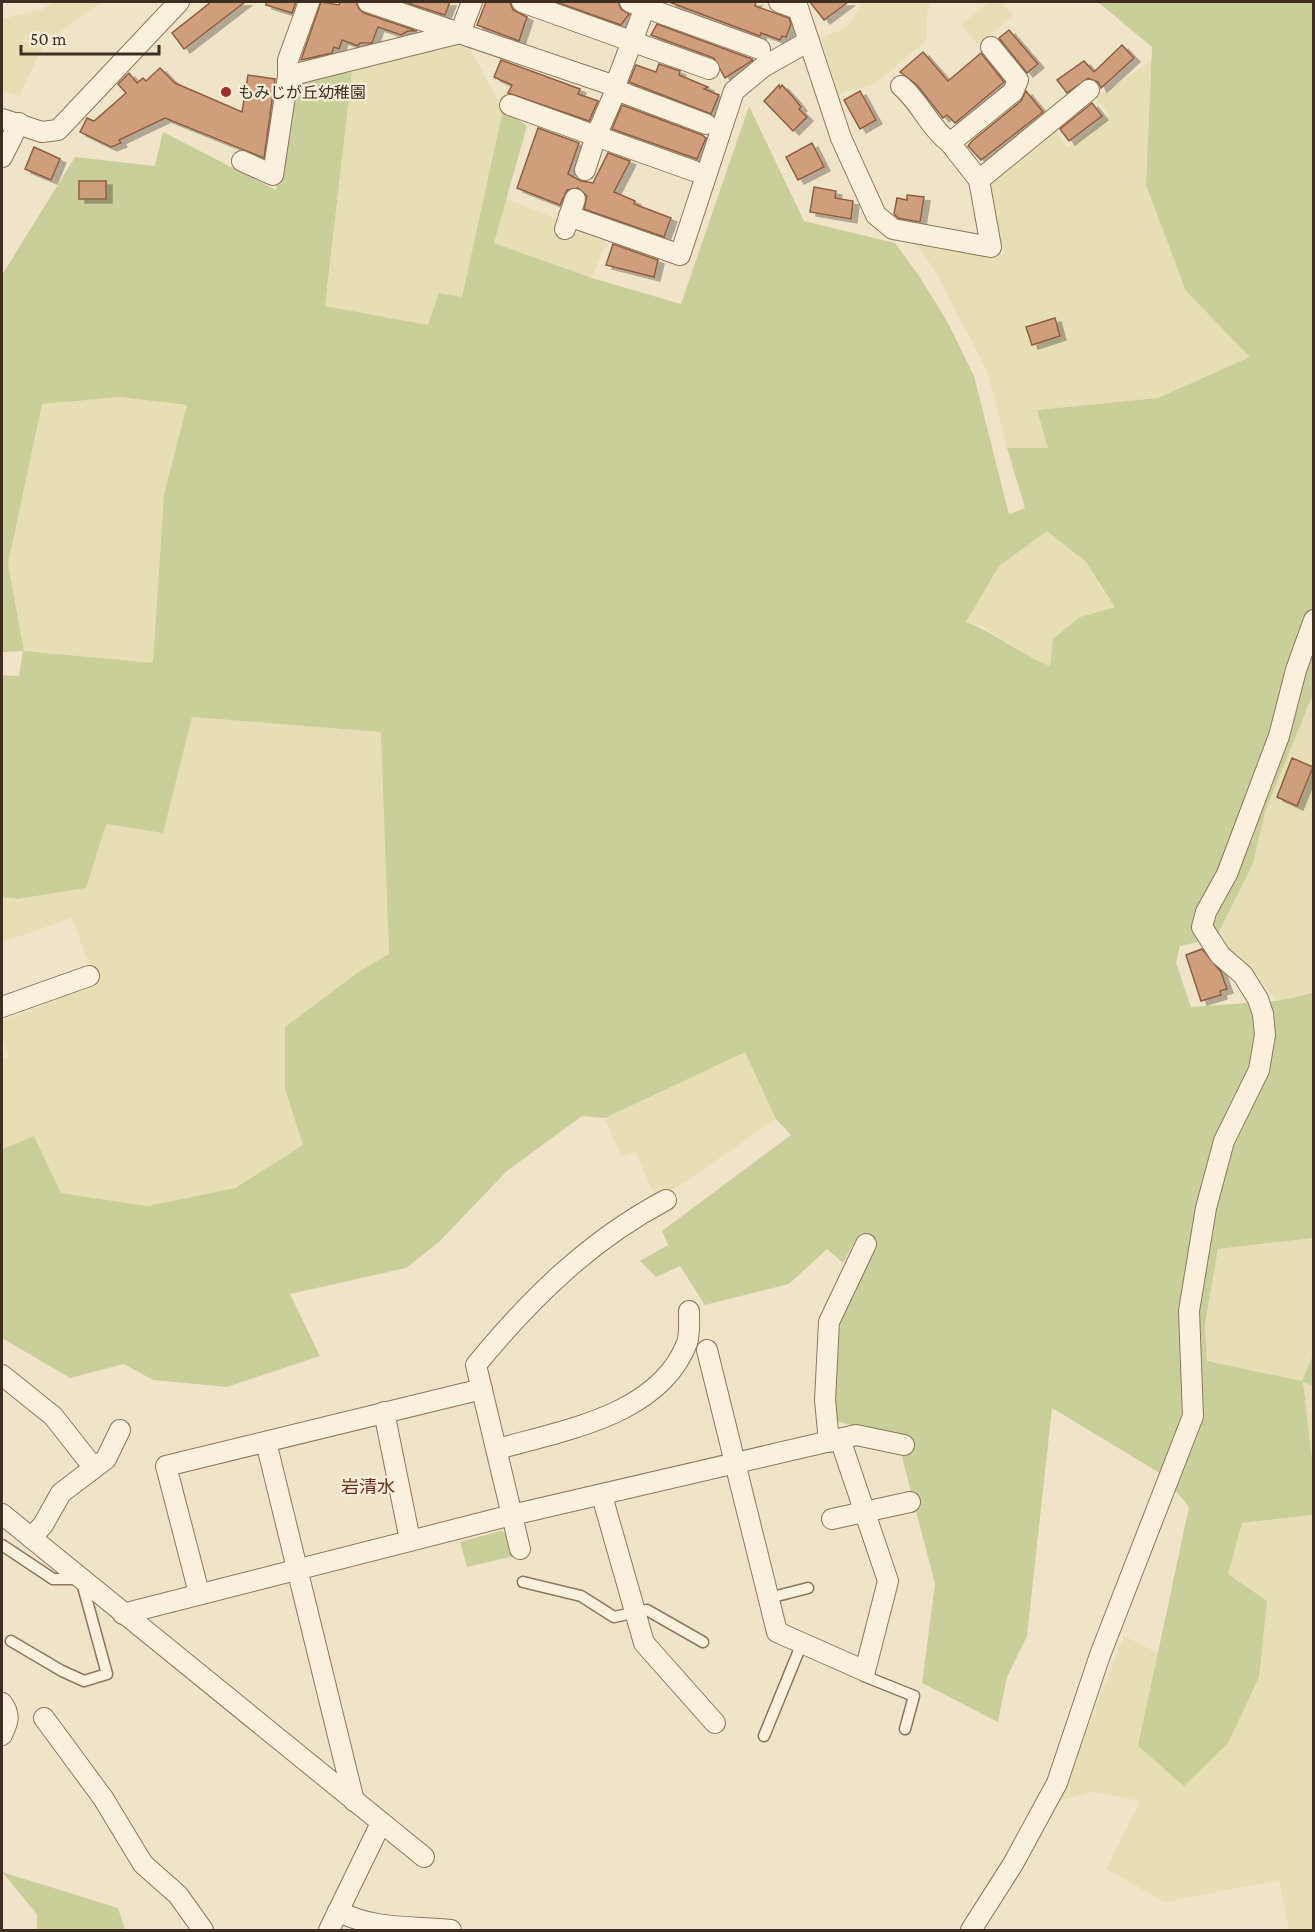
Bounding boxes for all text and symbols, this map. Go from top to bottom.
scale bar [21,18,159,56]
text: 50 m [30,29,67,49]
place label: もみじが丘幼稚園 [238,84,366,101]
marker: もみじが丘幼稚園 [219,85,233,99]
district label: 岩清水 [341,1477,395,1497]

